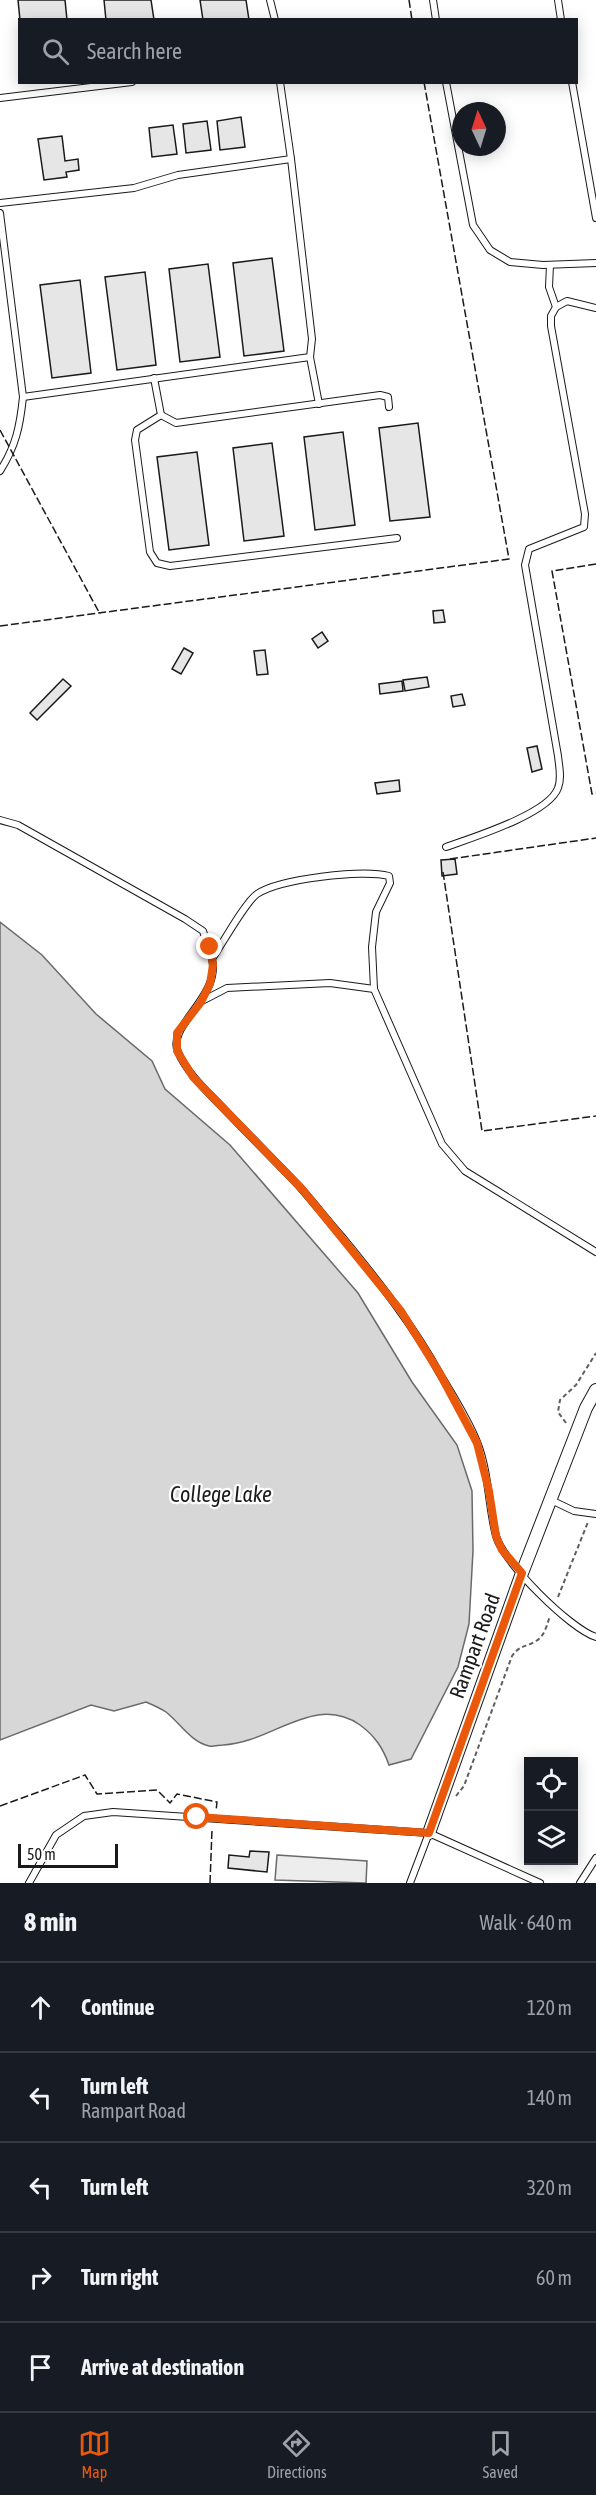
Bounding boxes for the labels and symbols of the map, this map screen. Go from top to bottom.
north arrow [452,102,506,156]
route end [196,933,222,959]
water label: College Lake [170,1481,272,1507]
street label: Rampart Road [444,1590,504,1701]
route start [183,1803,209,1829]
scale bar [18,1841,118,1868]

